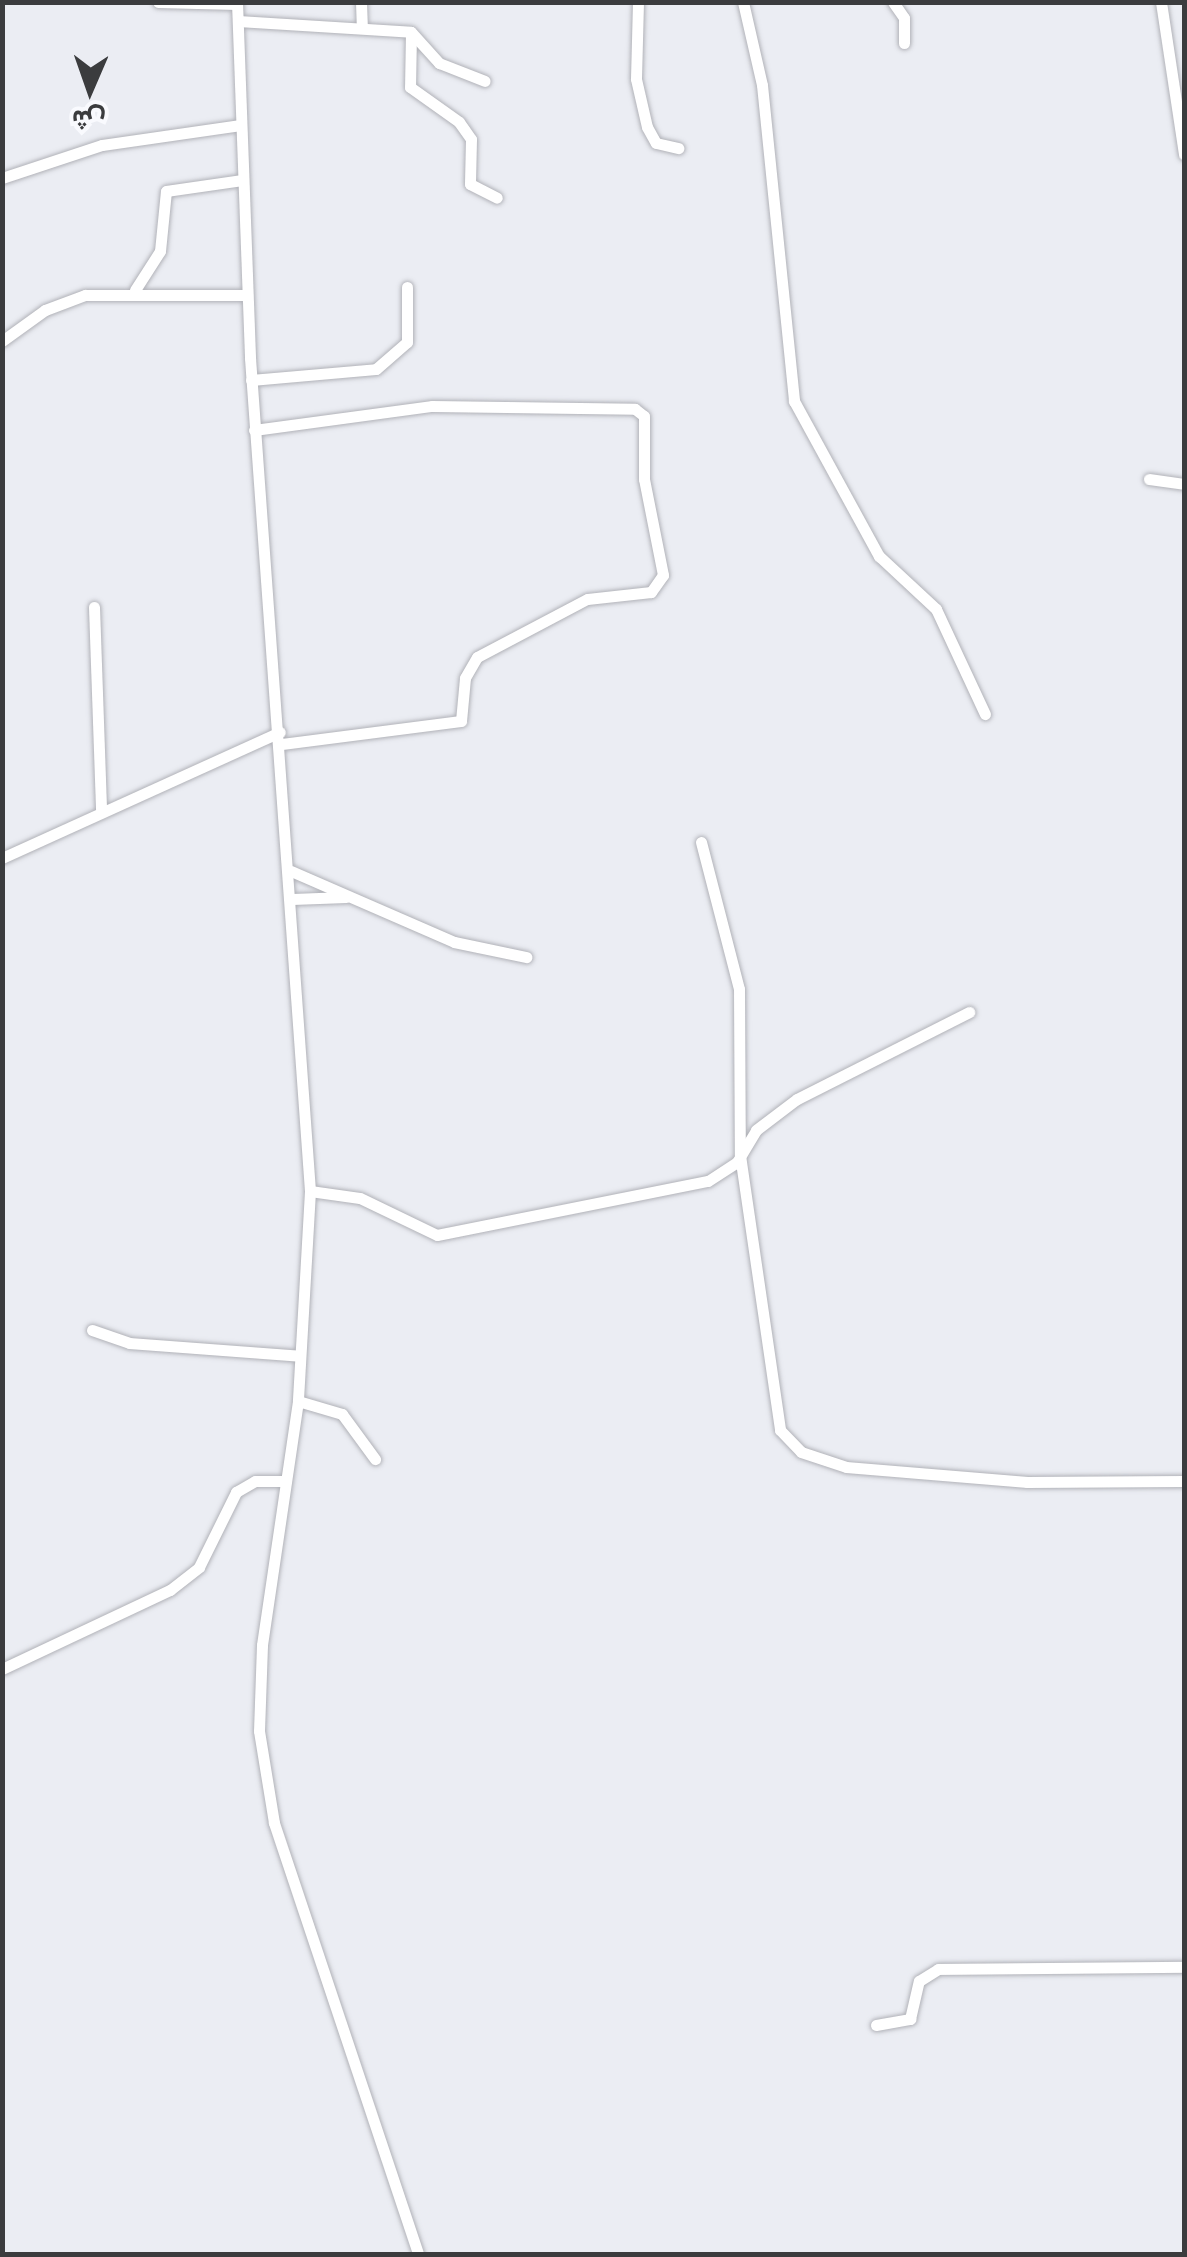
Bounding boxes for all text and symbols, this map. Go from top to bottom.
north arrow [40,40,140,140]
text: ش [72,104,106,137]

